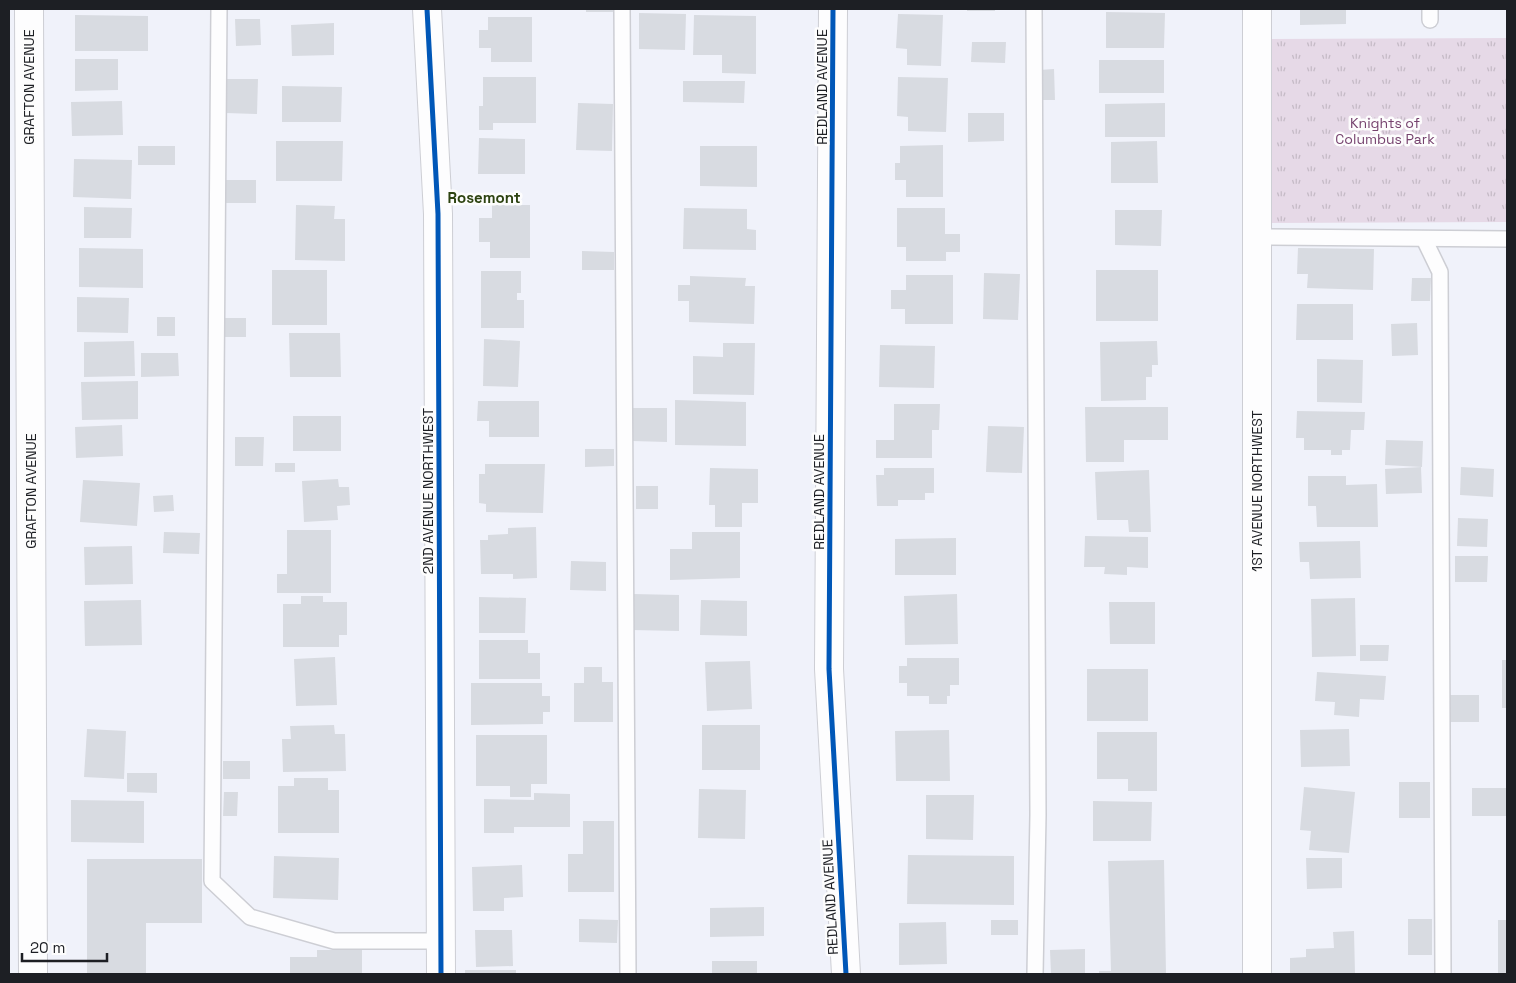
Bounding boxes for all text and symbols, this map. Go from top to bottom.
street label: GRAFTON AVENUE [20,29,38,145]
street label: REDLAND AVENUE [813,29,831,145]
park label: Knights of Columbus Park [1335,114,1435,148]
district label: Rosemont [447,188,521,207]
street label: 2ND AVENUE NORTHWEST [419,408,437,574]
street label: 1ST AVENUE NORTHWEST [1248,410,1266,572]
street label: GRAFTON AVENUE [22,433,40,549]
street label: REDLAND AVENUE [810,434,828,550]
street label: REDLAND AVENUE [818,839,842,955]
scale bar [22,930,108,962]
text: 20 m [30,938,65,957]

